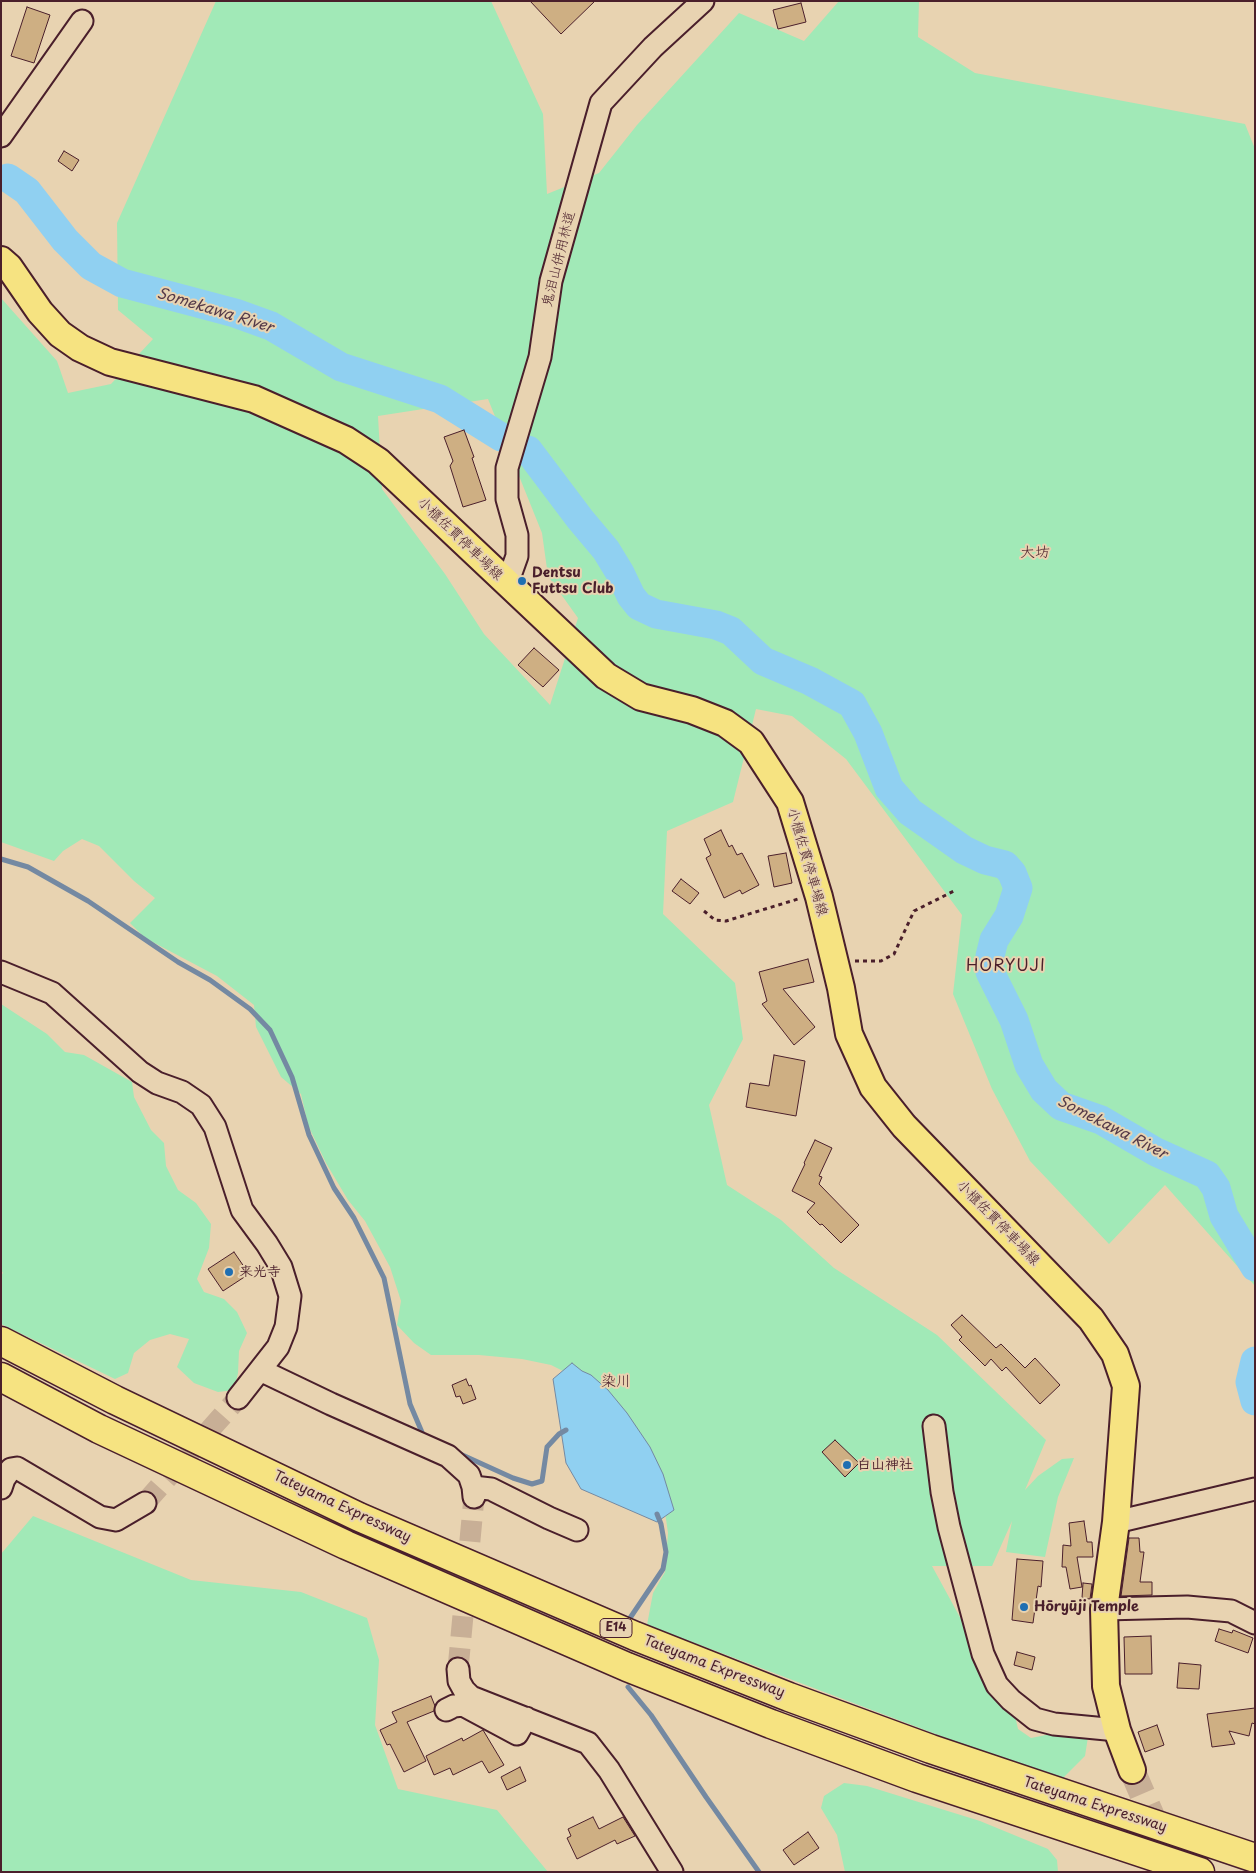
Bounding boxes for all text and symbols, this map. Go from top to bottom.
street label: 鬼泪山併用林道 [539,209,579,309]
water label: Somekawa River [155,285,275,337]
street label: 小櫃佐貫停車場線 [414,494,506,584]
district label: 大坊 [1020,544,1050,562]
place label: Dentsu Futtsu Club [532,565,613,598]
marker: Dentsu Futtsu Club [516,575,528,587]
street label: 小櫃佐貫停車場線 [783,806,831,918]
district label: HORYUJI [966,957,1046,977]
water label: Somekawa River [1054,1093,1170,1163]
street label: 小櫃佐貫停車場線 [953,1177,1043,1269]
place label: 来光寺 [239,1264,281,1280]
marker: 来光寺 [223,1266,235,1278]
district label: 染川 [601,1373,631,1391]
place label: 白山神社 [857,1457,913,1473]
marker: 白山神社 [841,1459,853,1471]
street label: Tateyama Expressway [271,1468,413,1546]
place label: Hōryūji Temple [1034,1599,1139,1615]
marker: Hōryūji Temple [1018,1601,1030,1613]
road number: E14 [600,1619,632,1638]
street label: Tateyama Expressway [641,1632,787,1702]
street label: Tateyama Expressway [1021,1774,1169,1836]

